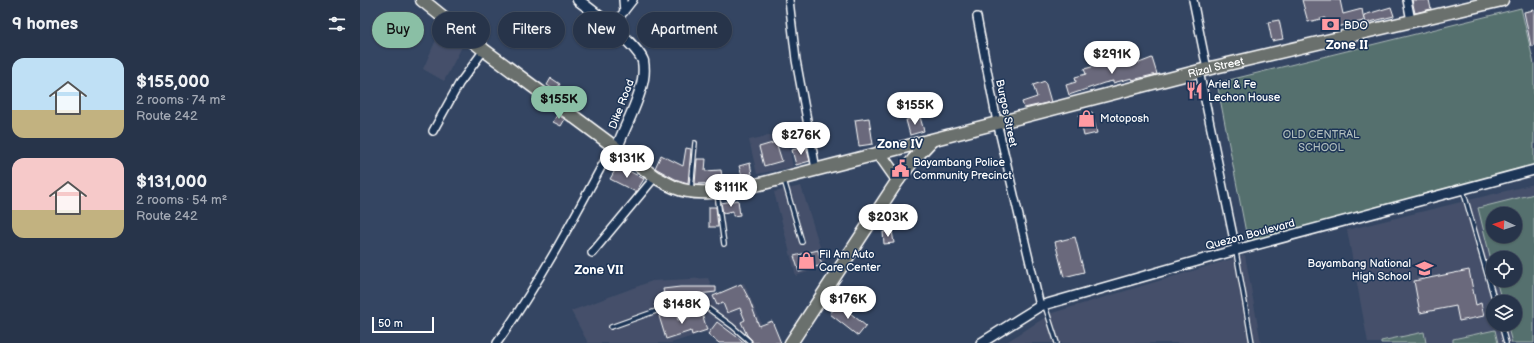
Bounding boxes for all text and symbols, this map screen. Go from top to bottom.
chip: Buy [372,12,424,48]
chip: Rent [432,12,490,48]
chip: Filters [498,12,565,48]
chip: New [573,12,629,48]
chip: Apartment [637,12,732,48]
icon: filters [326,13,348,35]
text: 9 homes [12,14,78,34]
bank icon: BDO [1321,15,1341,35]
place label: BDO [1344,19,1368,32]
district label: Zone II [1326,37,1368,53]
pin: $291K [1084,41,1140,75]
text: $291K [1093,46,1131,62]
street label: Rizal Street [1187,54,1246,81]
text: $155,000 [136,72,210,92]
icon: home [44,74,92,122]
street label: Dike Road [606,78,637,131]
street label: Burgos Street [993,78,1020,149]
place label: Ariel & Fe Lechon House [1208,78,1281,104]
restaurant icon: Ariel & Fe Lechon House [1185,80,1205,100]
pin: $155K [531,86,587,120]
text: $155K [540,91,578,107]
text: 2 rooms · 74 m² [136,92,226,108]
pin: $155K [887,92,943,126]
text: $155K [896,97,934,113]
text: Route 242 [136,108,198,124]
shop icon: Motoposh [1077,108,1097,128]
place label: Motoposh [1100,112,1149,125]
pin: $276K [773,122,829,156]
text: $276K [781,127,821,143]
park label: OLD CENTRAL SCHOOL [1283,128,1360,154]
district label: Zone IV [877,136,923,152]
pin: $131K [599,145,655,179]
text: $131K [609,150,645,166]
place label: Bayambang Police Community Precinct [913,156,1012,182]
public building icon: Bayambang Police Community Precinct [890,158,910,178]
text: $131,000 [136,172,207,192]
icon: home [44,174,92,222]
pin: $111K [703,174,759,208]
text: $111K [714,179,748,195]
text: 2 rooms · 54 m² [136,192,227,208]
pin: $203K [860,204,916,238]
north arrow [1486,207,1522,243]
map controls [1486,207,1522,331]
text: Route 242 [136,208,198,224]
text: $203K [868,209,908,225]
street label: Quezon Boulevard [1204,216,1296,253]
place label: Fil Am Auto Care Center [819,248,881,274]
shop icon: Fil Am Auto Care Center [796,250,816,270]
button: locate [1486,251,1522,287]
place label: Bayambang National High School [1308,257,1411,283]
school or university icon: Bayambang National High School [1414,259,1434,279]
district label: Zone VII [574,262,624,278]
pin: $176K [820,286,876,320]
pin: $148K [654,291,710,325]
text: $176K [829,291,867,307]
button: layers [1486,295,1522,331]
text: $148K [663,296,701,312]
scale bar [372,315,434,334]
text: 50 m [378,317,403,330]

